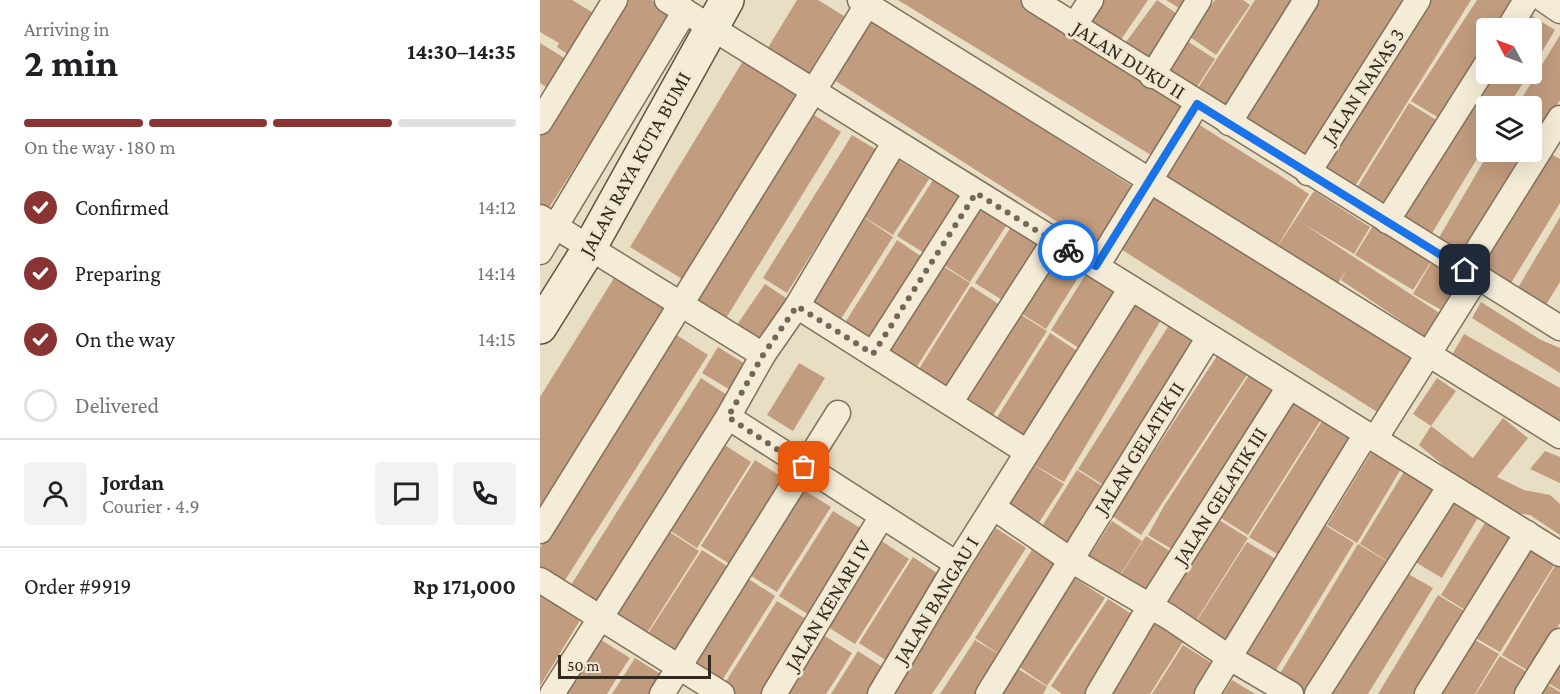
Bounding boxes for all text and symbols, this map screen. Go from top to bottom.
street label: JALAN DUKU II [1067,15,1190,104]
text: Arriving in [24,18,109,40]
north arrow [1476,18,1542,84]
map controls [1476,18,1542,162]
street label: JALAN NANAS 3 [1316,24,1409,150]
text: 14:30–14:35 [407,39,516,64]
text: 2 min [24,41,118,84]
street label: JALAN RAYA KUTA BUMI [573,67,696,262]
button: layers [1476,96,1542,162]
text: On the way · 180 m [24,136,176,158]
icon: check [24,191,57,224]
text: Confirmed [75,195,169,220]
text: 14:12 [478,196,516,218]
courier [1038,220,1098,280]
icon: bike [1052,234,1085,267]
pin [1439,244,1490,295]
icon: home [1448,253,1481,286]
icon: check [24,257,57,290]
text: Preparing [75,261,161,286]
text: 14:14 [478,262,516,284]
icon: check [24,323,57,356]
text: On the way [75,327,175,352]
text: 14:15 [479,328,516,350]
street label: JALAN GELATIK II [1088,378,1189,520]
text: Delivered [75,393,159,418]
street label: JALAN GELATIK III [1167,423,1272,571]
pin [778,441,829,492]
icon: bag [787,450,820,483]
button: person [24,462,87,525]
button: chat [375,462,438,525]
button: phone [453,462,516,525]
text: Jordan [102,470,164,495]
text: Courier · 4.9 [102,495,200,517]
street label: JALAN BANGAU I [887,532,983,670]
street label: JALAN KENARI IV [779,535,876,676]
text: Order #9919 [24,574,131,599]
text: Rp 171,000 [413,574,516,599]
scale bar [558,652,711,680]
text: 50 m [567,657,599,674]

